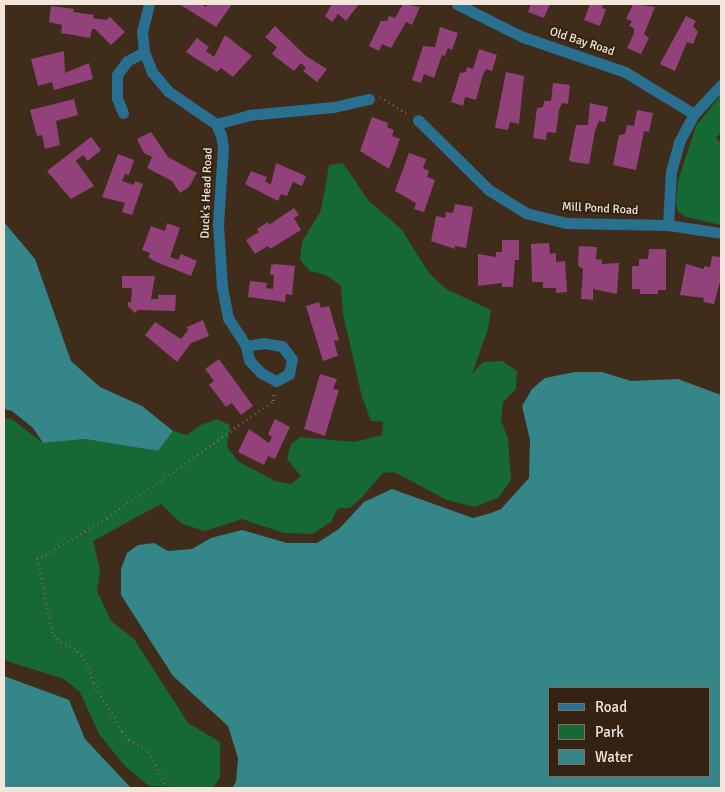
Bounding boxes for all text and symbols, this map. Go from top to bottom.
street label: Old Bay Road [548,25,616,59]
street label: Duck's Head Road [198,147,216,239]
street label: Mill Pond Road [561,200,639,218]
legend [548,687,710,777]
text: Road [595,698,627,716]
text: Park [595,723,624,741]
text: Water [595,748,633,766]

